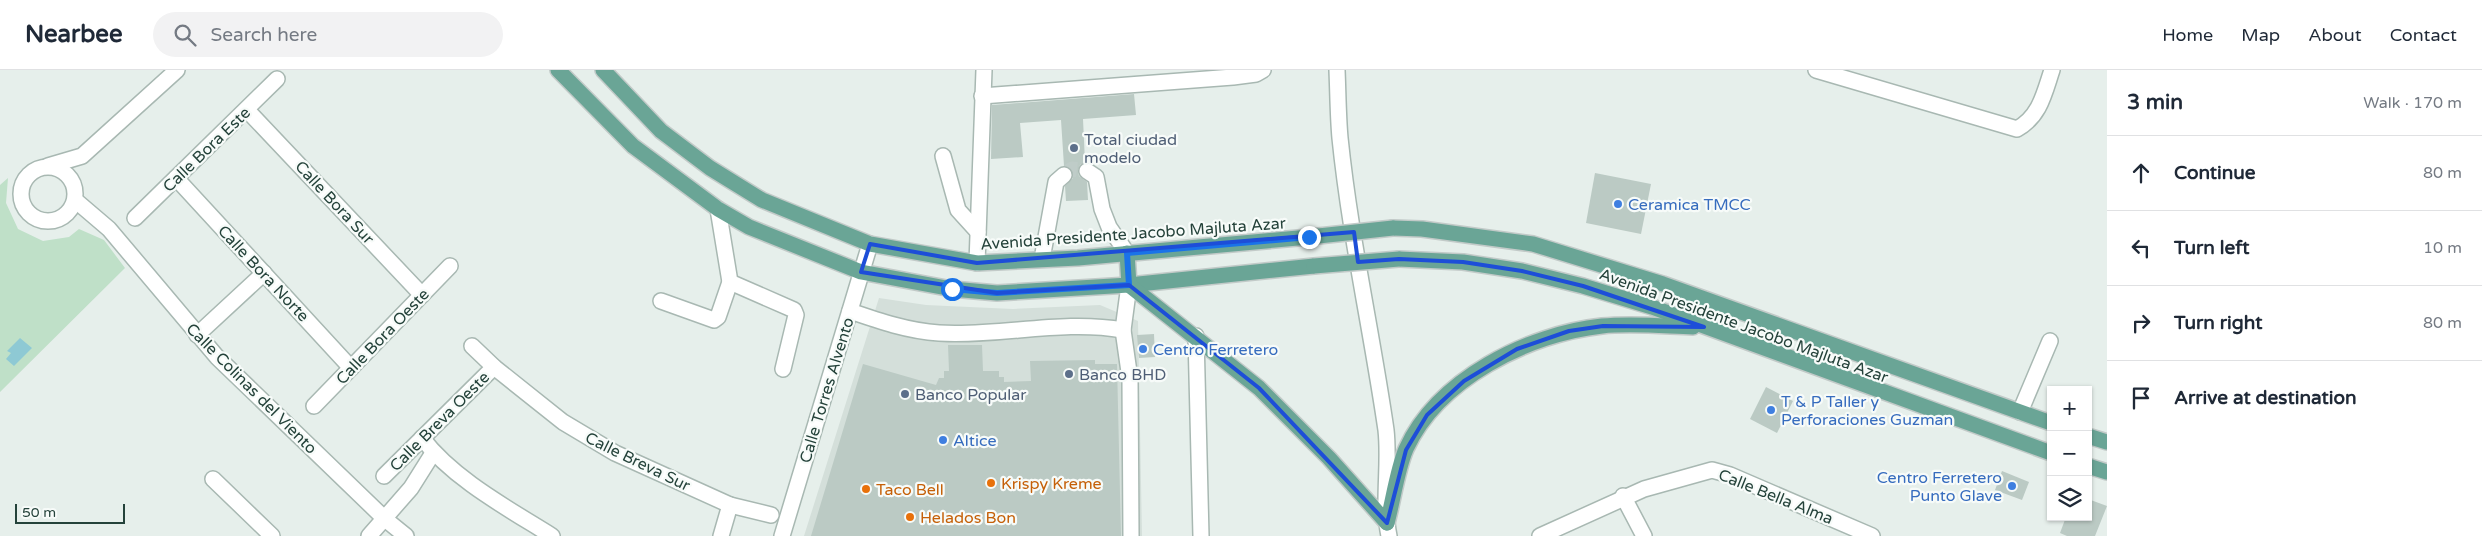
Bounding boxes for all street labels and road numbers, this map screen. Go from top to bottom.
street label: Calle Bora Este [159,103,255,197]
street label: Calle Bora Sur [291,157,379,249]
street label: Avenida Presidente Jacobo Majluta Azar [980,213,1287,255]
street label: Calle Bora Norte [213,221,313,326]
street label: Avenida Presidente Jacobo Majluta Azar [1596,264,1892,388]
street label: Calle Bora Oeste [332,285,434,389]
street label: Calle Torres Alvento [795,315,859,466]
street label: Calle Colinas del Viento [182,319,321,458]
street label: Calle Breva Oeste [386,368,494,476]
street label: Calle Breva Sur [582,428,694,496]
street label: Calle Bella Alma [1715,465,1836,529]

